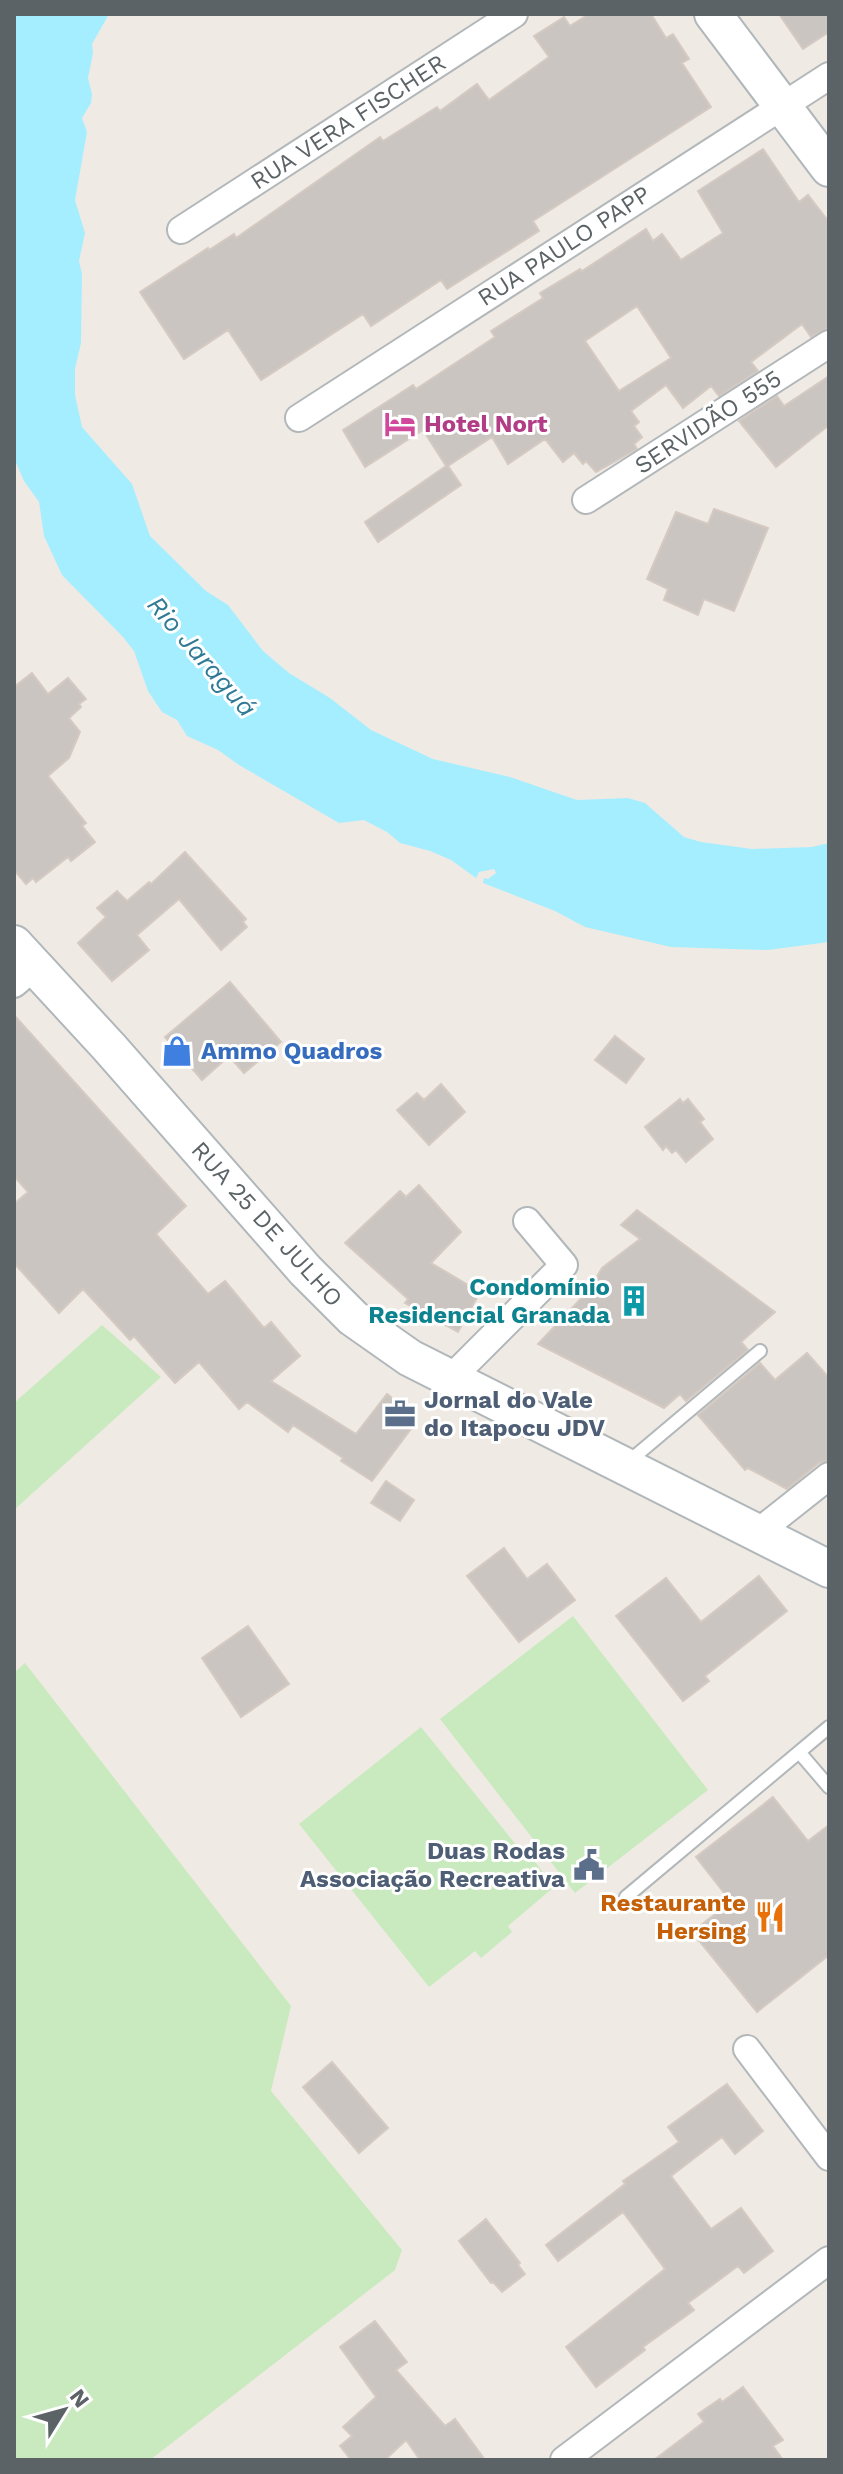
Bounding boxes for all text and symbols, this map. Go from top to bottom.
street label: RUA VERA FISCHER [245,48,451,196]
street label: RUA PAULO PAPP [473,180,655,312]
street label: SERVIDÃO 555 [629,364,787,480]
hotel icon: Hotel Nort [383,407,417,441]
place label: Hotel Nort [424,410,548,438]
water label: Rio Jaraguá [141,590,263,722]
shop icon: Ammo Quadros [160,1034,194,1068]
place label: Ammo Quadros [201,1037,383,1065]
street label: RUA 25 DE JULHO [186,1136,348,1312]
place label: Condomínio Residencial Granada [368,1273,610,1329]
building icon: Condomínio Residencial Granada [617,1284,651,1318]
place label: Jornal do Vale do Itapocu JDV [424,1386,606,1442]
office icon: Jornal do Vale do Itapocu JDV [383,1397,417,1431]
place label: Duas Rodas Associação Recreativa [300,1837,565,1893]
public building icon: Duas Rodas Associação Recreativa [572,1848,606,1882]
place label: Restaurante Hersing [600,1889,747,1945]
restaurant icon: Restaurante Hersing [753,1900,787,1934]
north arrow [24,2370,104,2450]
text: N [65,2384,94,2412]

